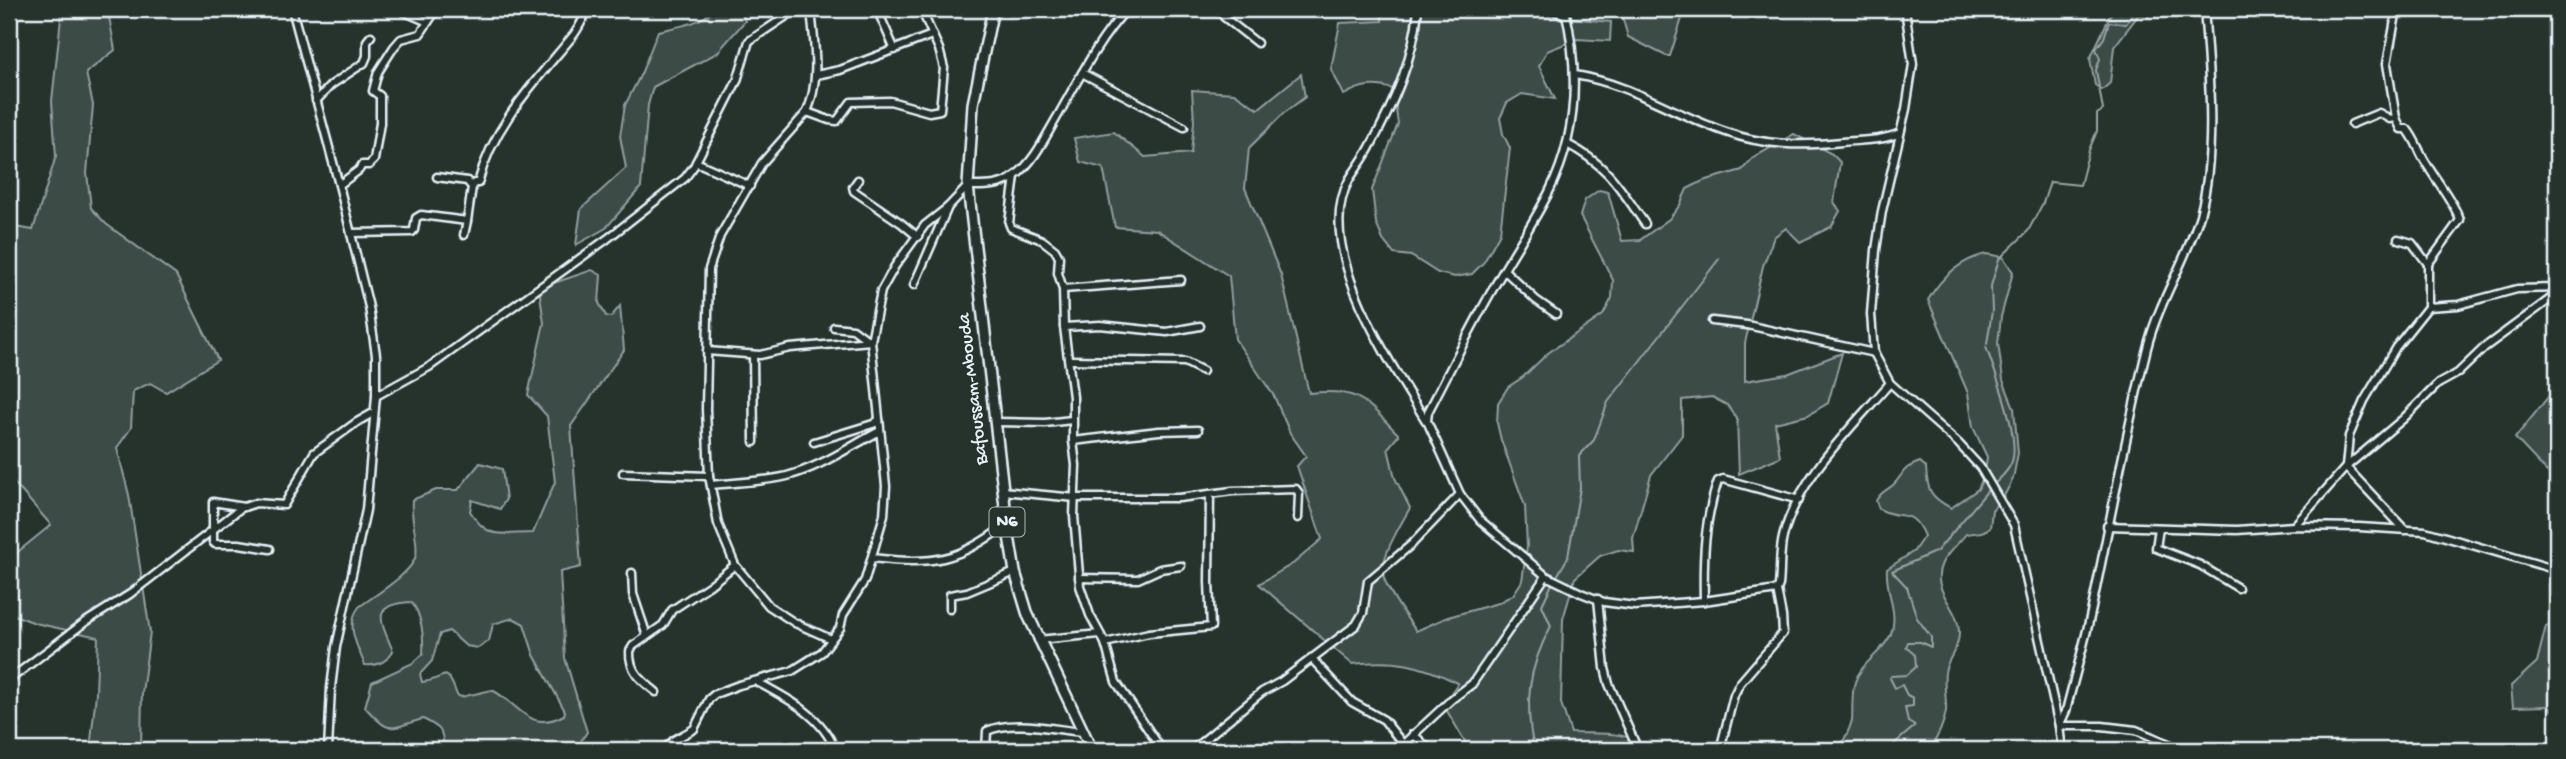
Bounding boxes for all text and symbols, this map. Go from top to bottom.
street label: Bafoussam-Mbouda [953,310,995,467]
road number: N6 [990,508,1024,536]

